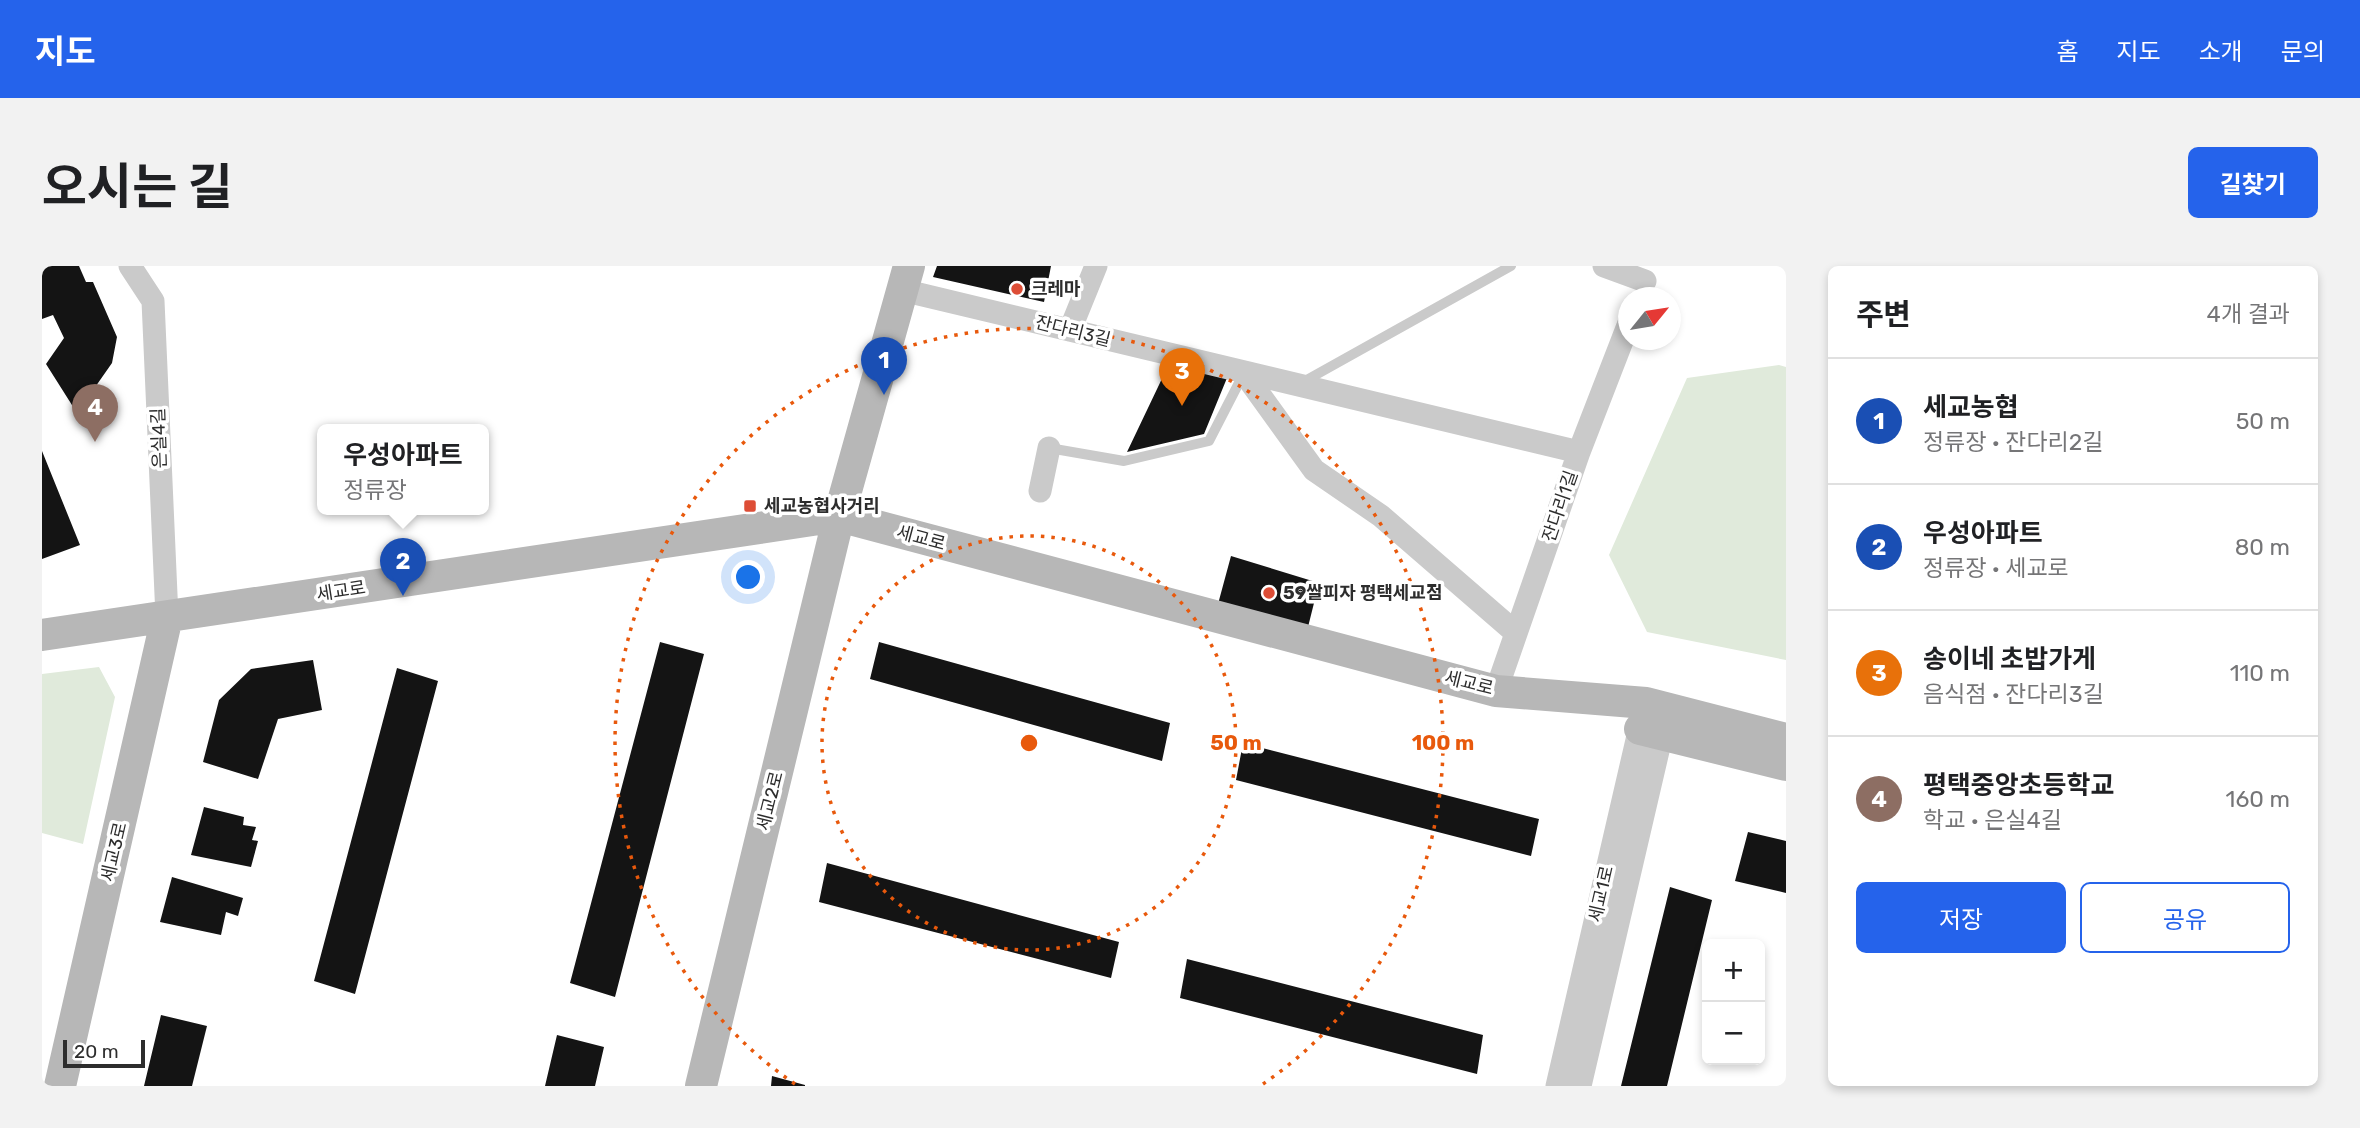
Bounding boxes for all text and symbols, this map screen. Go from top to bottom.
text: 지도 [35,32,96,71]
text: 홈 [2056,38,2078,66]
text: 지도 [2116,38,2161,66]
text: 소개 [2199,38,2243,66]
text: 문의 [2281,38,2325,66]
button: 길찾기 [2188,147,2318,218]
text: 오시는 길 [42,158,233,216]
place label: 크레마 [1031,278,1081,300]
marker: 크레마 [1009,281,1025,297]
north arrow [1618,287,1681,350]
text: 주변 [1856,297,1911,333]
text: 4개 결과 [2207,300,2290,328]
street label: 잔다리3길 [1033,311,1113,351]
pin: 1 [861,337,907,395]
pin: 3 [1159,348,1205,406]
pin: 4 [72,384,118,442]
text: 세교농협 [1923,392,2019,423]
street label: 은실4길 [147,407,171,469]
text: 1 [1873,407,1885,435]
text: 50 m [2236,407,2290,435]
popup [317,424,489,515]
text: 정류장 · 잔다리2길 [1923,428,2103,456]
text: 우성아파트 [343,440,463,471]
street label: 잔다리1길 [1538,467,1582,545]
text: 정류장 [343,476,407,504]
place label: 세교농협사거리 [764,495,880,517]
marker: 세교농협사거리 [742,498,758,514]
text: 우성아파트 [1923,518,2043,549]
street label: 세교로 [894,521,948,555]
text: 2 [1872,533,1886,561]
text: 80 m [2235,533,2290,561]
pin: 2 [380,538,426,596]
text: 정류장 · 세교로 [1923,554,2069,582]
your location [731,560,765,594]
street label: 세교로 [315,576,367,606]
place label: 59쌀피자 평택세교점 [1283,582,1442,604]
marker: 59쌀피자 평택세교점 [1261,585,1277,601]
text: 송이네 초밥가게 [1923,644,2096,675]
text: 3 [1871,659,1887,687]
text: 110 m [2230,659,2290,687]
street label: 세교로 [1442,666,1496,700]
text: 음식점 · 잔다리3길 [1923,680,2104,708]
text: 50 m [1210,730,1262,755]
text: 100 m [1412,730,1474,755]
centre of rings [1017,731,1041,755]
street label: 세교2로 [752,769,788,833]
text: 평택중앙초등학교 [1923,770,2114,801]
text: 4 [1871,785,1887,813]
text: 160 m [2226,785,2290,813]
text: 학교 · 은실4길 [1923,806,2062,834]
street label: 세교3로 [96,820,132,884]
street label: 세교1로 [1584,864,1618,924]
button: 저장 [1856,882,2066,953]
button: 공유 [2080,882,2290,953]
map controls [1702,939,1765,1065]
button: + [1702,939,1765,1002]
button: − [1702,1002,1765,1065]
scale bar [63,1037,145,1069]
text: 20 m [74,1040,119,1063]

